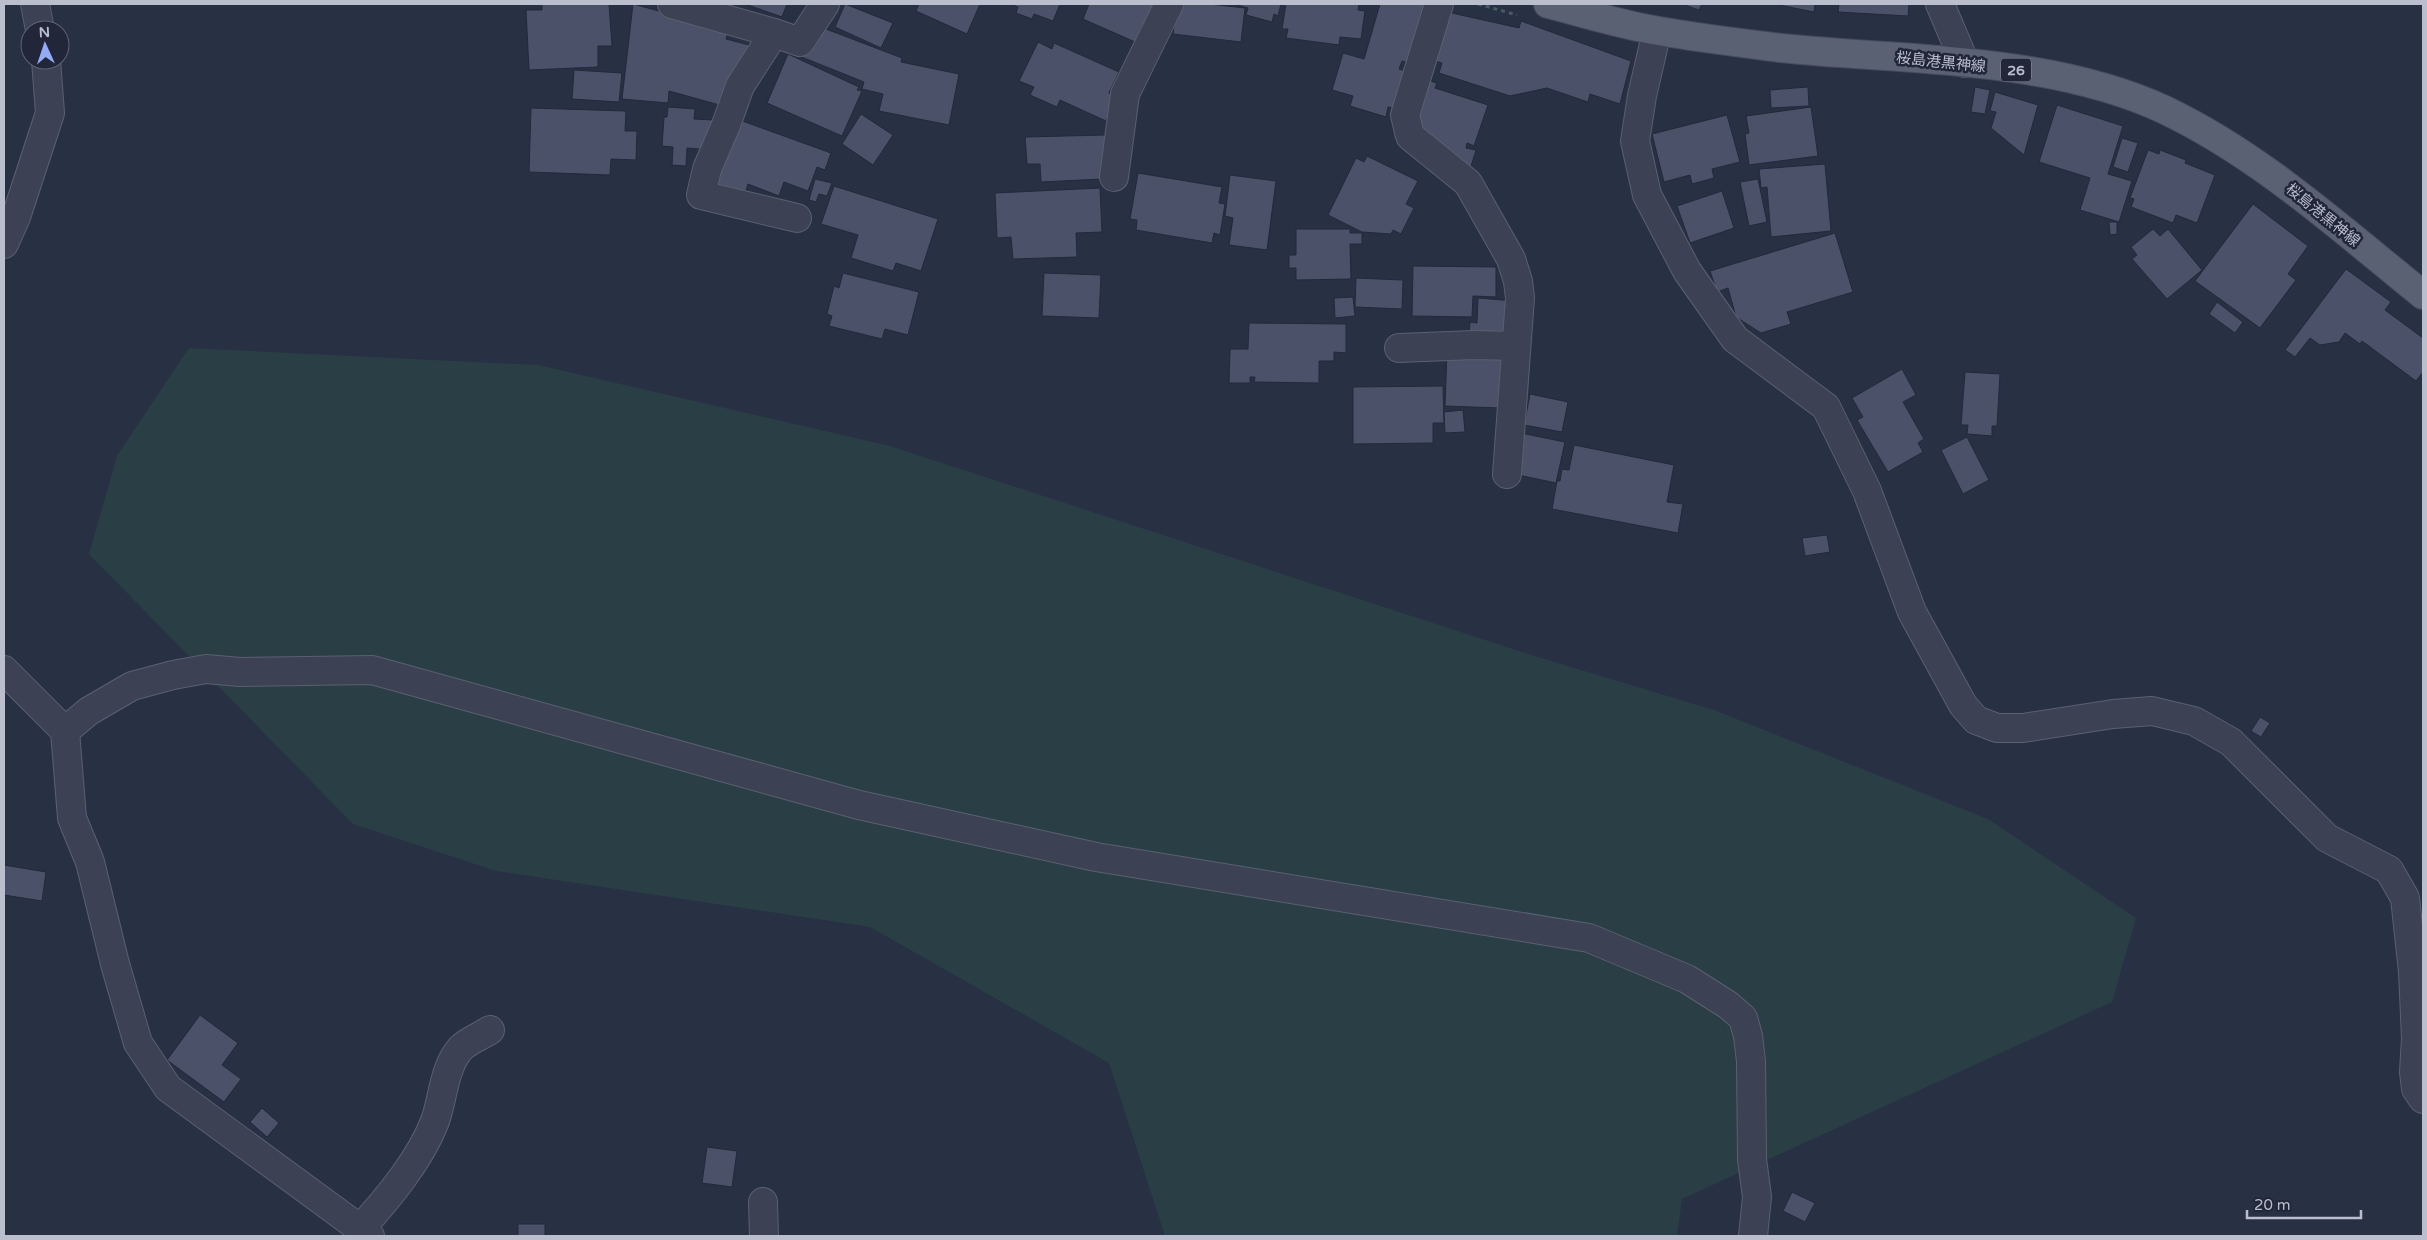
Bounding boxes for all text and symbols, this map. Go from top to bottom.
north arrow [20,20,70,70]
text: N [38,24,50,41]
street label: 桜島港黒神線 [1895,48,1987,76]
road number: 26 [2001,58,2031,82]
street label: 桜島港黒神線 [2282,180,2364,250]
scale bar [2247,1188,2361,1220]
text: 20 m [2254,1196,2291,1214]

